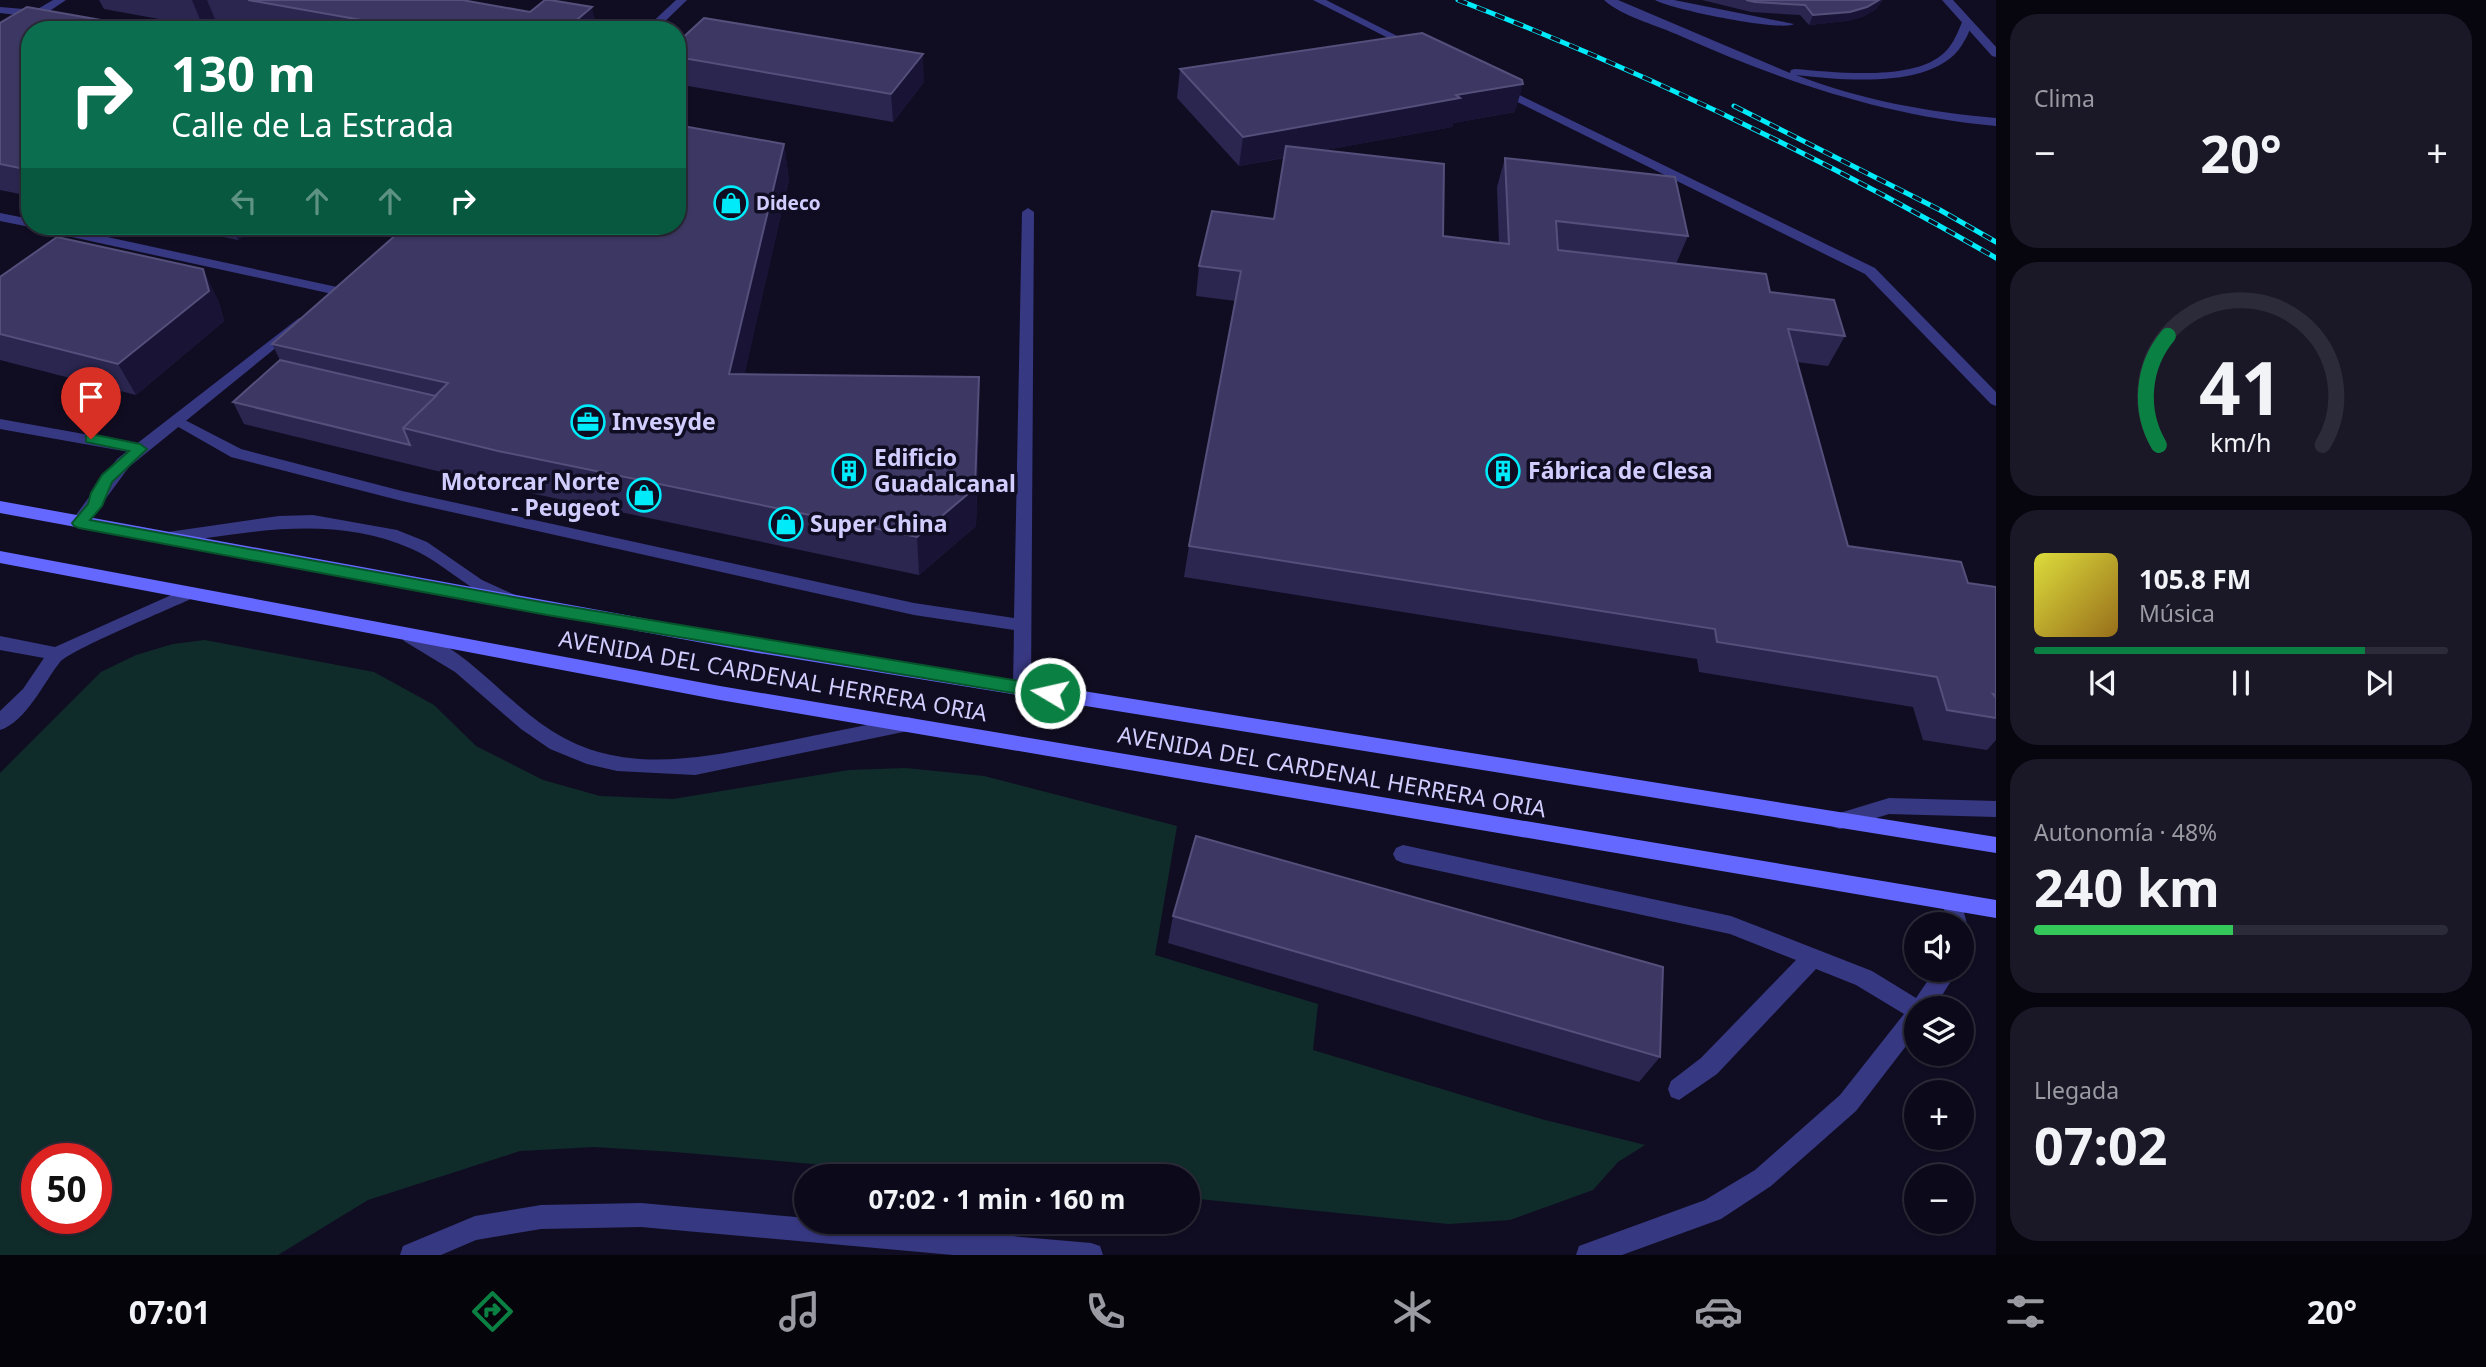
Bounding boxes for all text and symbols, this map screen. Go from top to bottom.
text: 130 m [171,40,316,106]
icon: right [56,49,147,140]
text: Clima [2034,82,2095,114]
text: Calle de La Estrada [171,103,454,146]
text: 20° [2200,117,2282,188]
text: − [2034,126,2056,178]
text: + [2426,126,2448,178]
icon: left [225,182,263,220]
icon: ahead [298,182,336,220]
icon: ahead [371,182,409,220]
icon: right [444,182,482,220]
shop icon: Dideco [712,184,750,222]
place label: Dideco [756,190,821,216]
text: 41 [2199,338,2283,437]
pin [61,367,121,439]
icon: arrive [72,378,110,416]
office icon: Invesyde [569,403,607,441]
place label: Invesyde [612,405,716,437]
text: km/h [2210,425,2272,459]
place label: Edificio Guadalcanal [874,441,1016,499]
building icon: Edificio Guadalcanal [830,452,868,490]
building icon: Fábrica de Clesa [1484,452,1522,490]
place label: Fábrica de Clesa [1528,454,1713,486]
place label: Motorcar Norte - Peugeot [441,465,620,523]
shop icon: Motorcar Norte - Peugeot [625,476,663,514]
shop icon: Super China [767,505,805,543]
place label: Super China [810,507,947,539]
text: 105.8 FM [2139,561,2251,597]
text: Música [2139,597,2215,629]
street label: AVENIDA DEL CARDENAL HERRERA ORIA [556,622,990,729]
position arrow [1013,656,1087,730]
icon: previous [2084,664,2122,702]
icon: pause [2222,664,2260,702]
icon: next [2360,664,2398,702]
street label: AVENIDA DEL CARDENAL HERRERA ORIA [1115,718,1549,825]
text: Autonomía · 48% [2034,816,2217,848]
text: 240 km [2034,851,2220,922]
map controls [1904,912,1974,1234]
button: sound [1904,912,1974,982]
button: layers [1904,996,1974,1066]
text: Llegada [2034,1074,2119,1106]
button: + [1904,1080,1974,1150]
text: 07:02 [2034,1109,2168,1180]
speed limit sign: 50 [21,1143,112,1234]
button: − [1904,1164,1974,1234]
text: 07:02 · 1 min · 160 m [869,1181,1125,1217]
icon: directions [468,1287,517,1336]
icon: music [775,1287,824,1336]
icon: phone [1081,1287,1130,1336]
icon: climate [1388,1287,1437,1336]
icon: car [1694,1287,1743,1336]
icon: filters [2001,1287,2050,1336]
text: 07:01 [129,1290,211,1333]
text: 20° [2307,1290,2357,1333]

